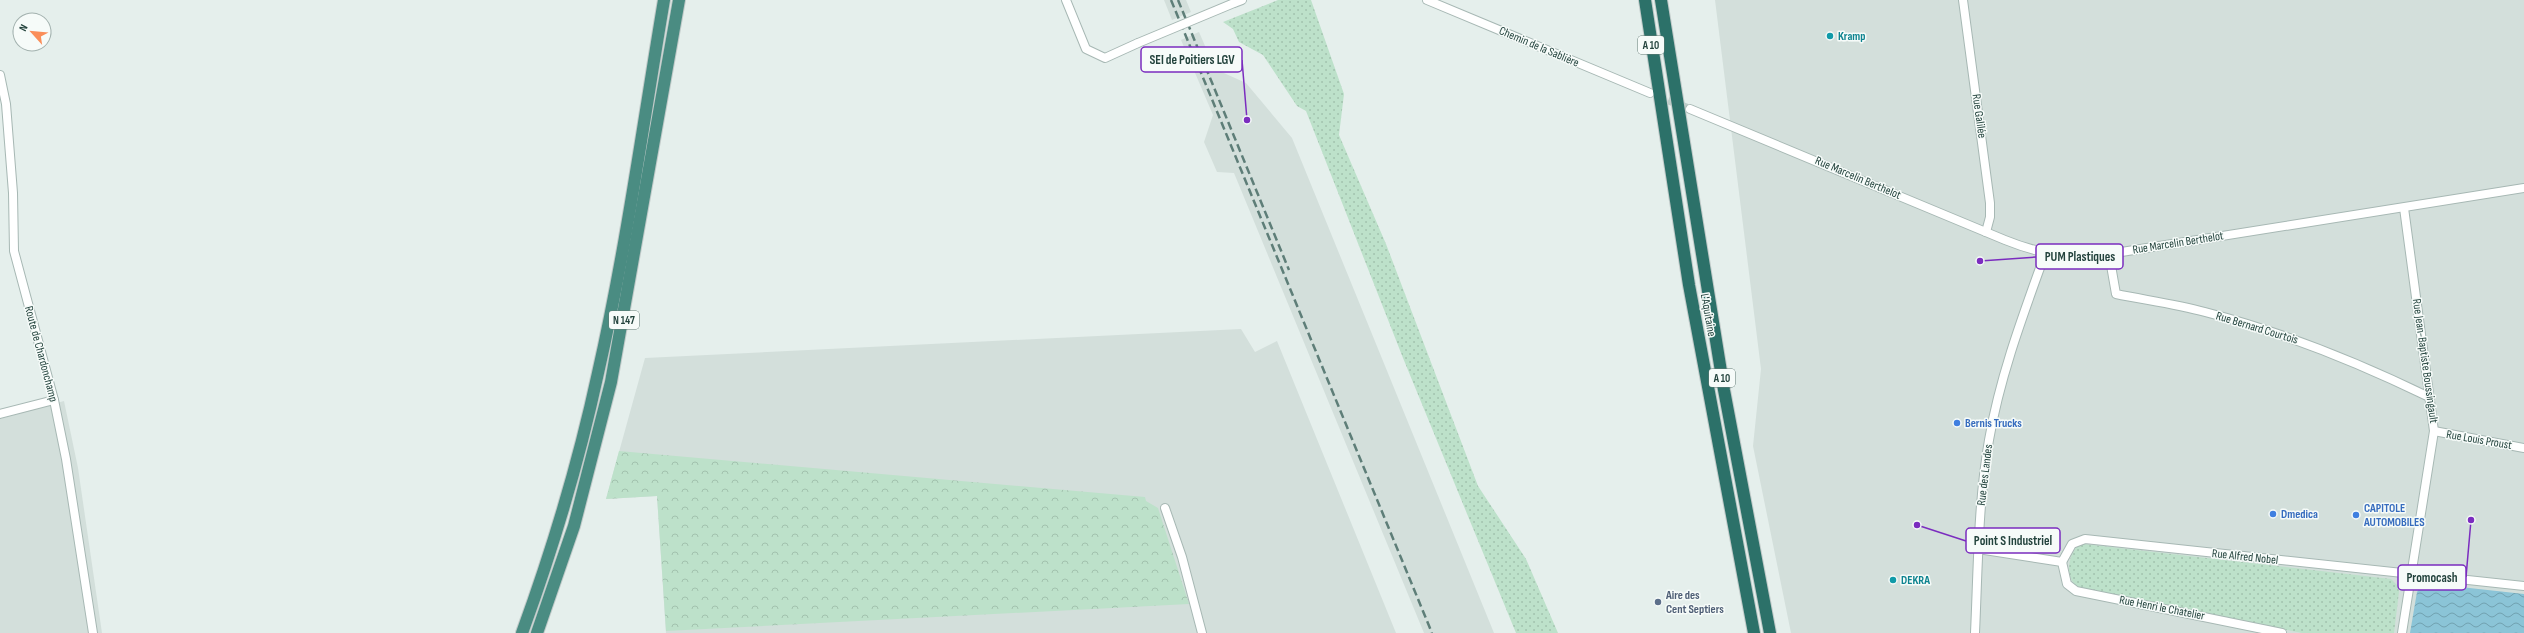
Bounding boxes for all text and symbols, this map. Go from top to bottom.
north arrow [12,12,52,52]
text: N [16,22,31,33]
street label: Chemin de la Sablière [1497,23,1581,71]
place label: Kramp [1838,29,1865,44]
marker: Kramp [1825,31,1835,41]
road number: A 10 [1638,36,1664,54]
callout: SEI de Poitiers LGV [1141,47,1242,72]
text: SEI de Poitiers LGV [1149,52,1235,68]
street label: Rue Galilée [1968,93,1990,139]
street label: Rue Marcelin Berthelot [1813,153,1904,203]
street label: Rue Marcelin Berthelot [2131,228,2225,258]
callout: PUM Plastiques [2036,244,2123,269]
text: PUM Plastiques [2045,249,2115,265]
street label: L'Aquitaine [1697,292,1719,338]
street label: Rue Jean-Baptiste Boussingault [2409,298,2441,425]
street label: Route de Chardonchamp [21,304,61,404]
street label: Rue Bernard Courtois [2214,308,2300,348]
road number: N 147 [609,311,639,329]
road number: A 10 [1709,369,1735,387]
place label: Bernis Trucks [1965,416,2022,431]
marker: Bernis Trucks [1952,418,1962,428]
street label: Rue Louis Proust [2445,427,2513,453]
street label: Rue des Landes [1974,443,1996,507]
place label: CAPITOLE AUTOMOBILES [2363,501,2425,530]
place label: Dmedica [2281,507,2318,522]
marker: Dmedica [2268,509,2278,519]
marker: CAPITOLE AUTOMOBILES [2351,510,2361,520]
callout: Point S Industriel [1966,528,2060,553]
text: Point S Industriel [1974,533,2053,549]
street label: Rue Alfred Nobel [2211,546,2279,568]
callout: Promocash [2398,565,2466,590]
text: Promocash [2406,570,2458,586]
place label: DEKRA [1901,573,1930,588]
marker: DEKRA [1888,575,1898,585]
place label: Aire des Cent Septiers [1665,588,1724,617]
street label: Rue Henri le Chatelier [2118,592,2207,624]
marker: Aire des Cent Septiers [1653,597,1663,607]

